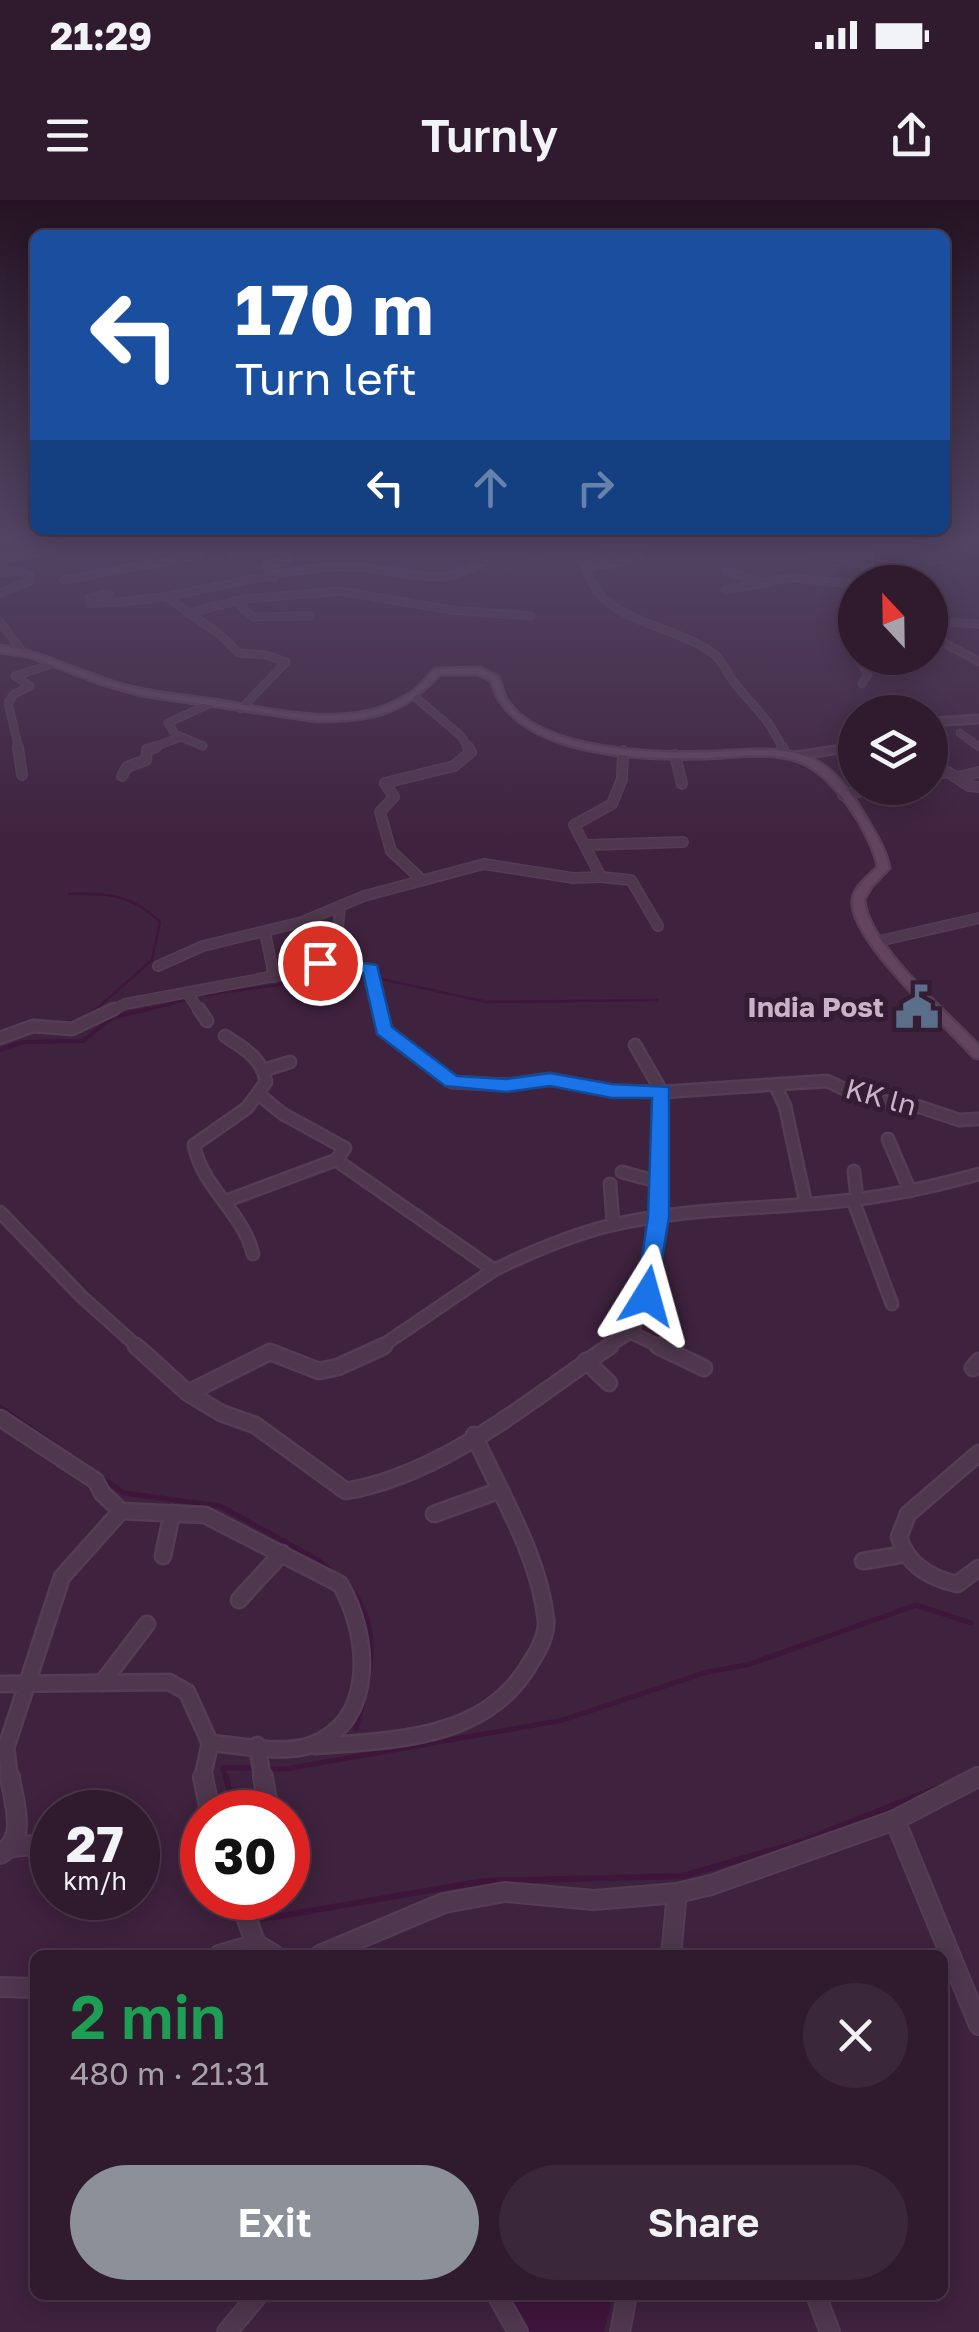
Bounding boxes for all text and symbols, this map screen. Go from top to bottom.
text: 21:29 [50,13,152,58]
icon: menu [40,108,95,163]
text: Turnly [421,108,558,162]
icon: share [884,108,939,163]
text: 170 m [235,266,433,350]
icon: left [70,270,200,400]
text: Turn left [235,351,417,405]
icon: left [358,460,413,515]
icon: ahead [463,460,518,515]
icon: right [568,460,623,515]
north arrow [838,565,948,675]
map controls [838,565,948,805]
button: layers [838,695,948,805]
pin [278,921,363,1006]
icon: arrive [293,936,348,991]
public building icon: India Post [893,983,941,1031]
place label: India Post [747,990,884,1023]
street label: KK ln [842,1071,920,1122]
position arrow [595,1244,699,1348]
speed limit sign: 30 [180,1790,310,1920]
text: 27 [66,1813,124,1873]
text: km/h [63,1865,127,1896]
text: 2 min [70,1980,226,2052]
button: close [803,1983,908,2088]
text: 480 m · 21:31 [70,2054,269,2092]
button: Exit [70,2165,479,2280]
button: Share [499,2165,908,2280]

